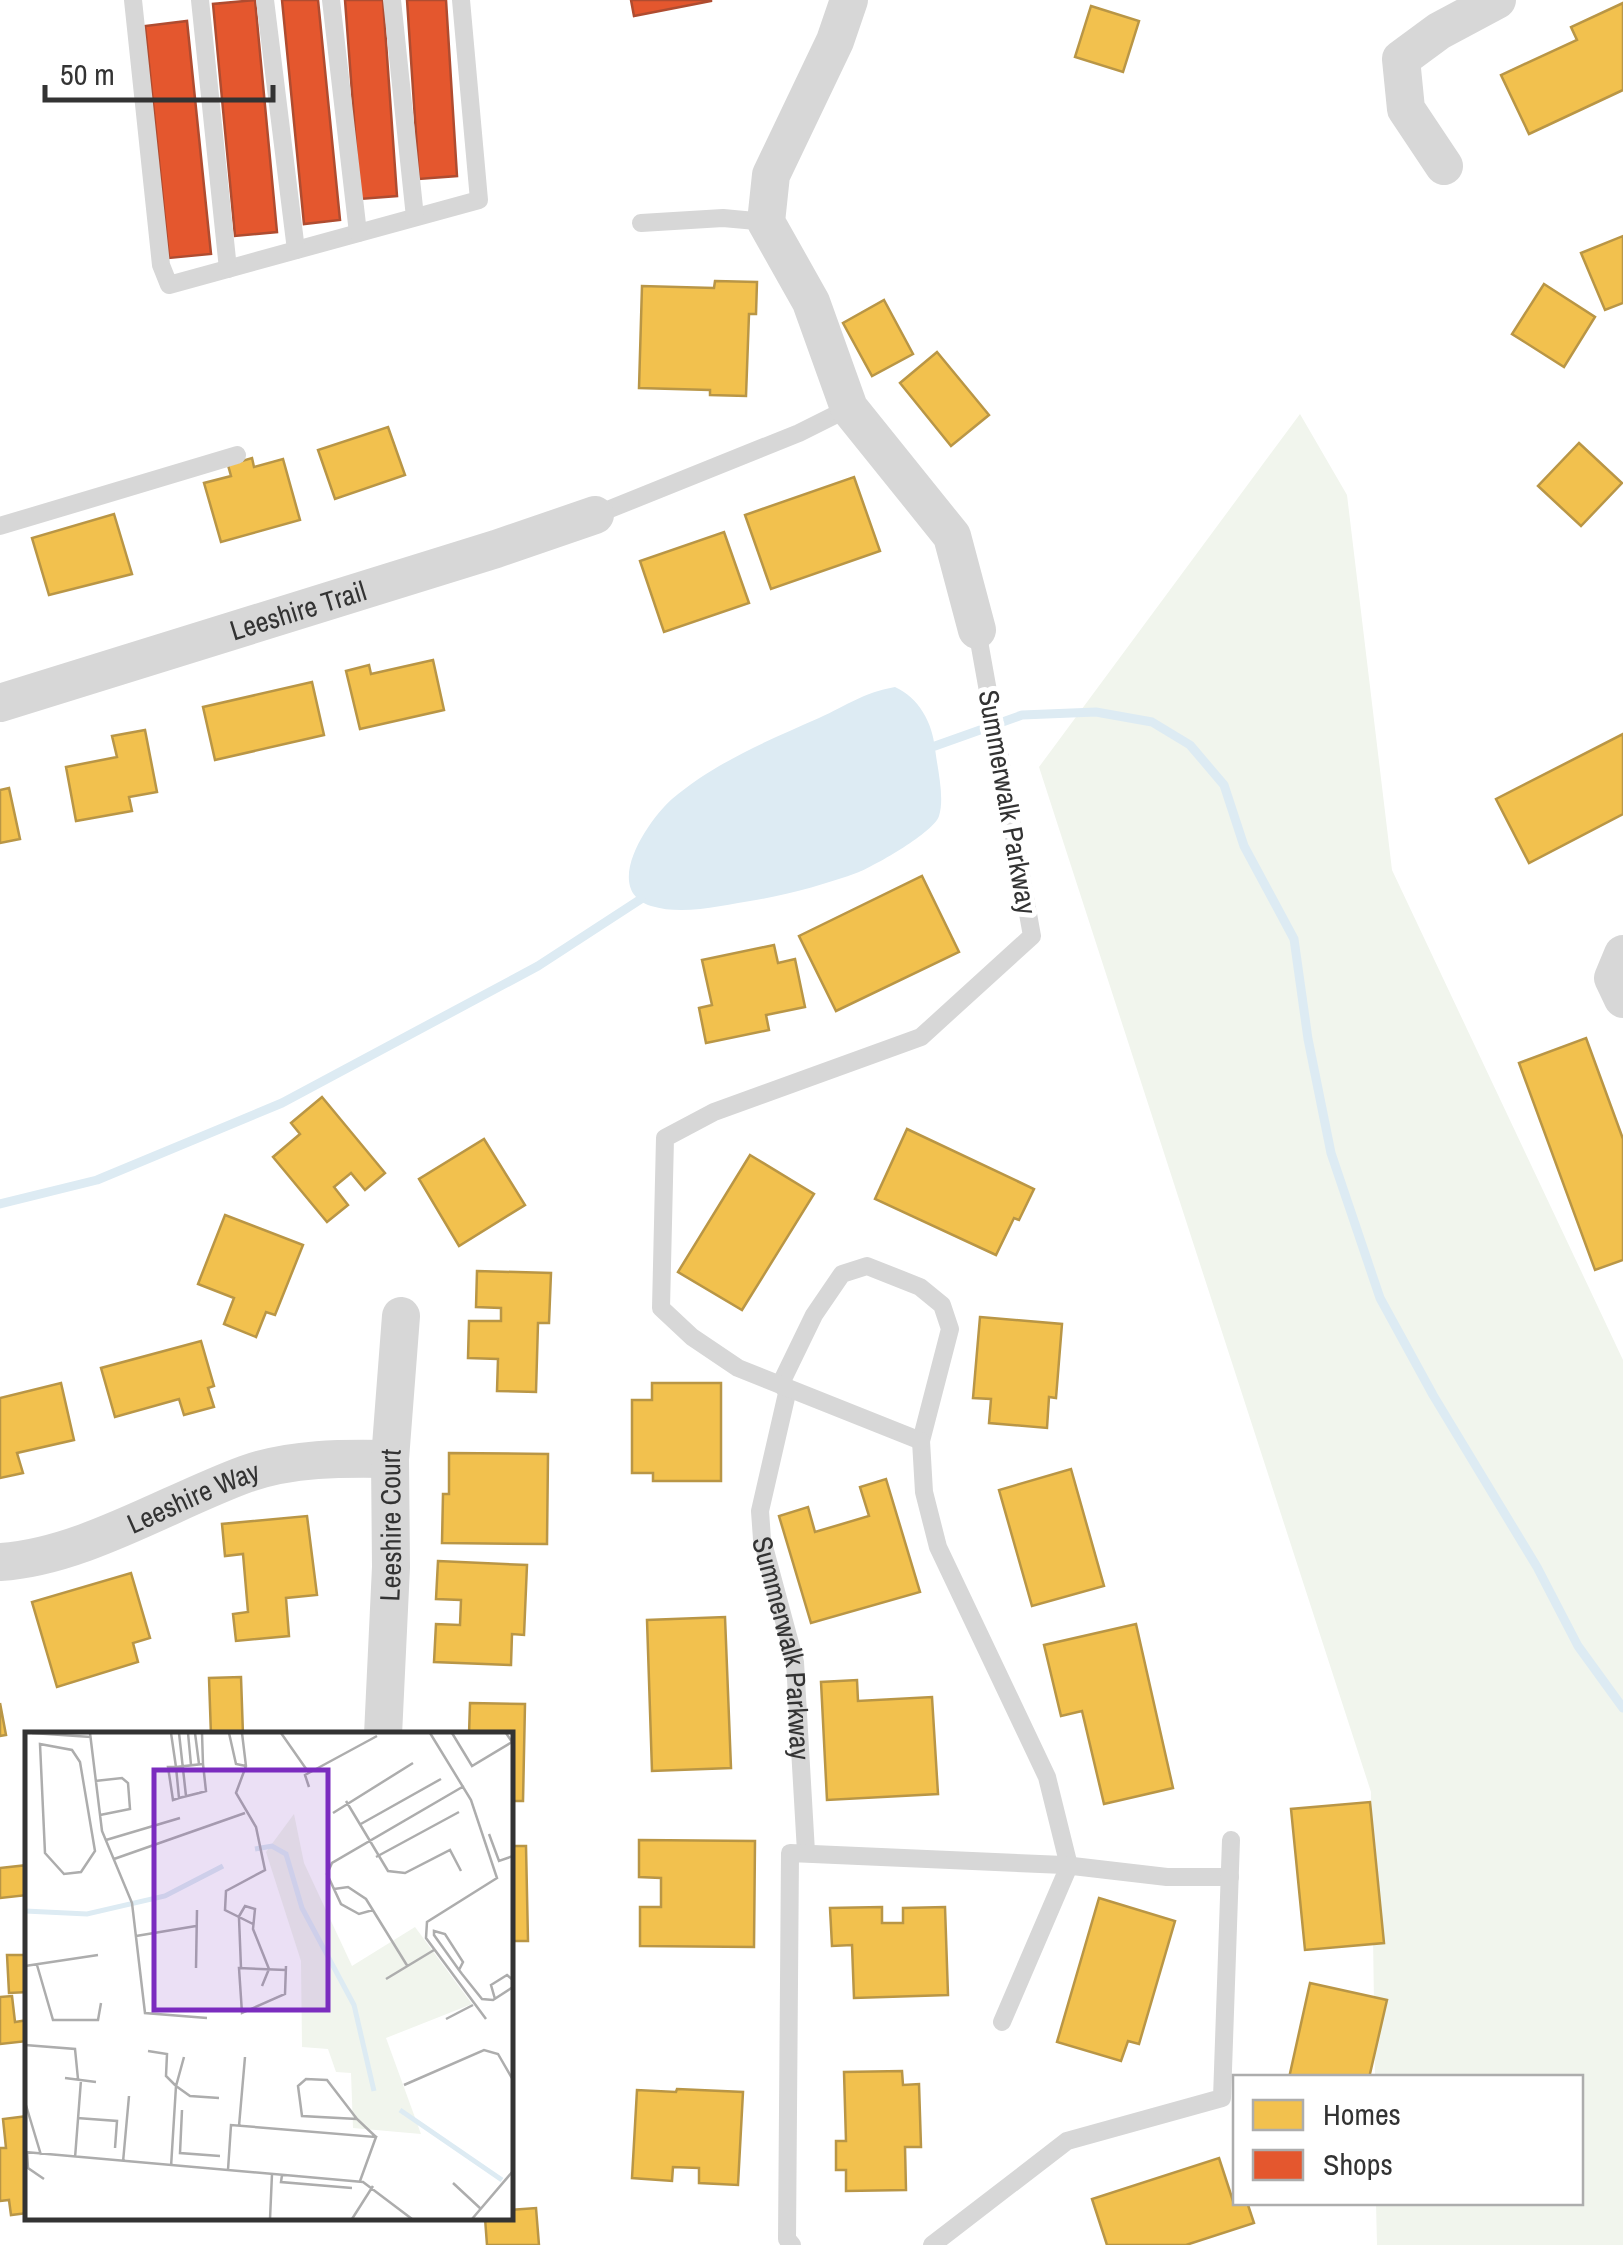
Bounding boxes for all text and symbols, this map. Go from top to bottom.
scale bar [45,40,272,102]
text: 50 m [60,54,115,94]
street label: Leeshire Trail [225,571,371,649]
street label: Summerwalk Parkway [970,687,1047,918]
street label: Leeshire Court [370,1448,410,1602]
street label: Leeshire Way [121,1452,265,1542]
street label: Summerwalk Parkway [743,1532,820,1761]
inset map [25,1732,512,2220]
legend [1233,2075,1583,2205]
text: Homes [1323,2094,1401,2134]
text: Shops [1323,2144,1393,2184]

